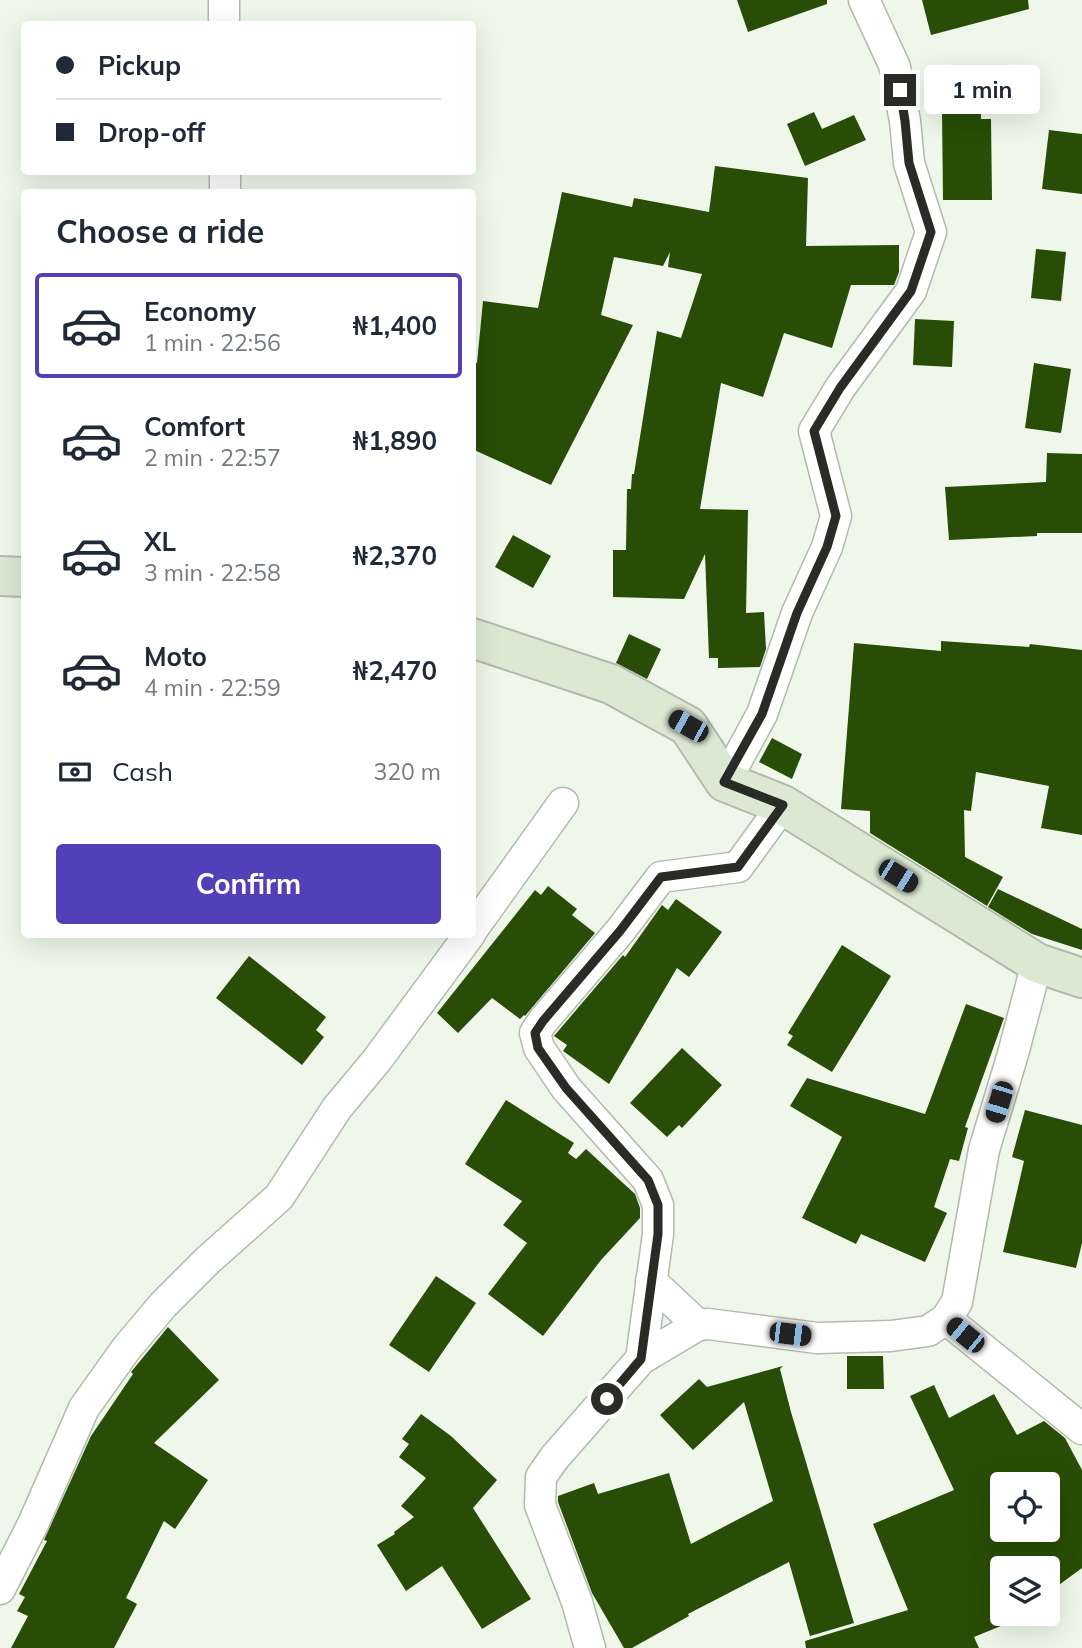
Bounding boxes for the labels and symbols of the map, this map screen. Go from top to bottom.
callout: 1 min [925,66,1040,114]
route end [884,74,916,106]
car [665,707,712,745]
car [875,856,922,896]
car [983,1079,1016,1125]
car [943,1314,988,1356]
car [768,1321,813,1347]
route start [591,1383,623,1415]

